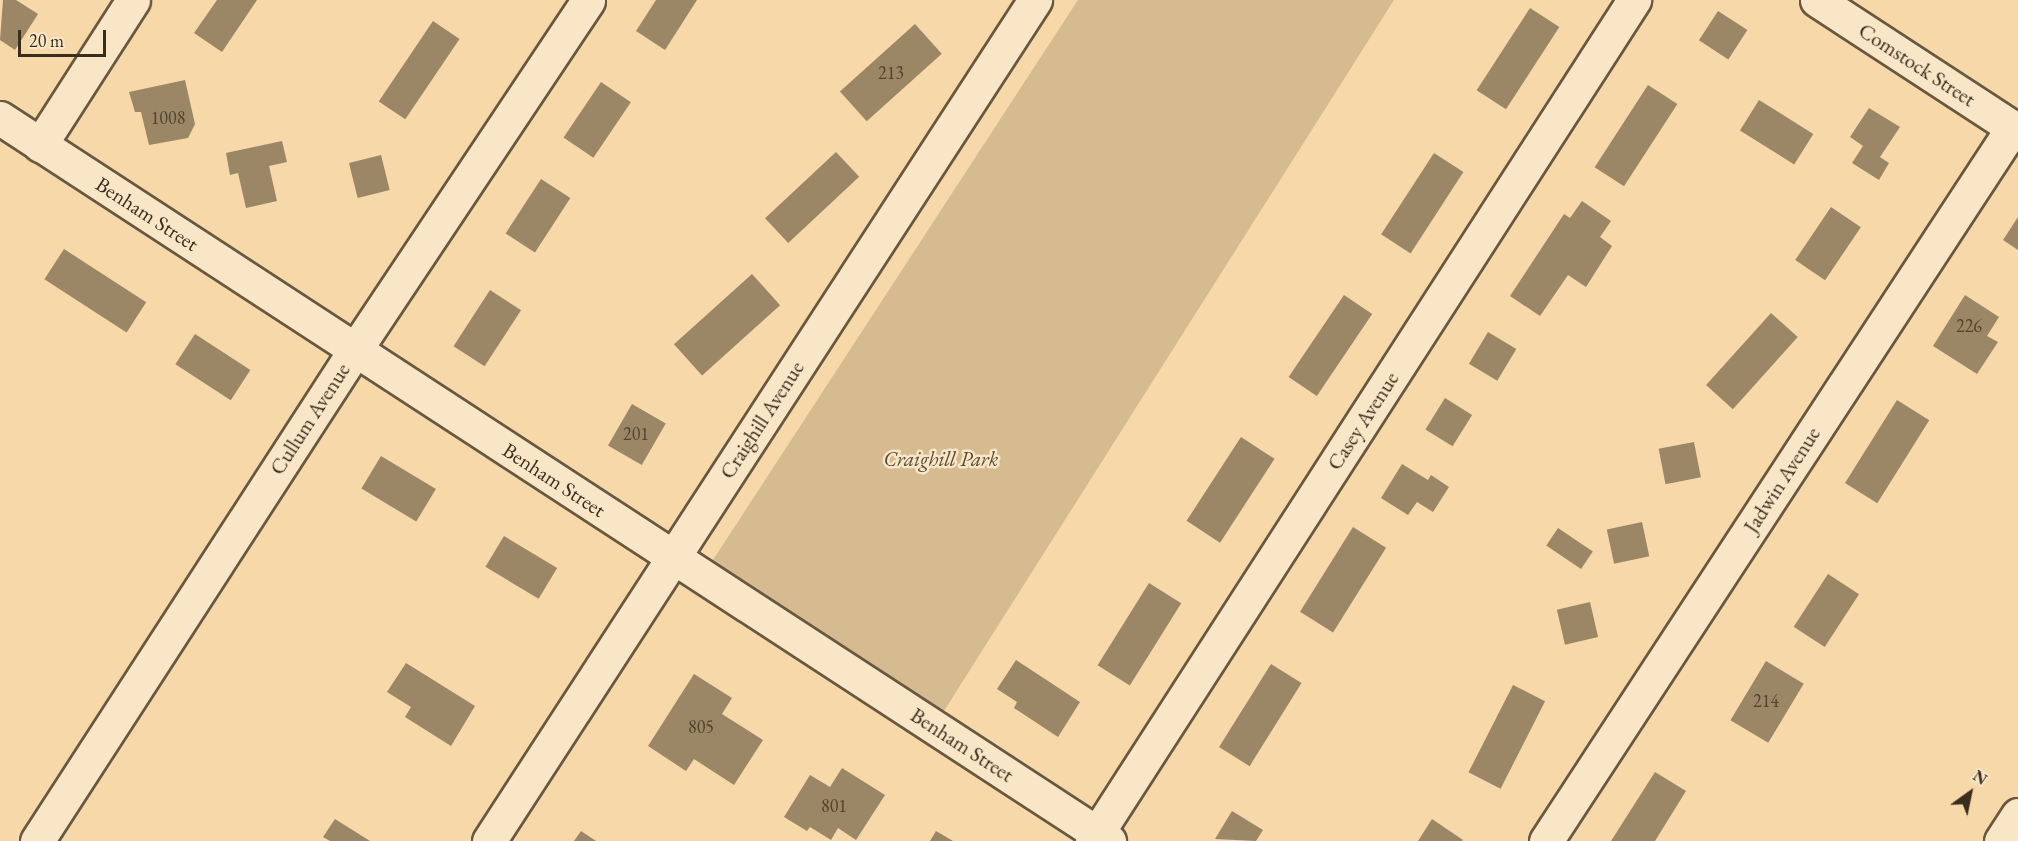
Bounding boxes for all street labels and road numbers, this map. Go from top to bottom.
street label: Comstock Street [1854,18,1980,112]
street label: Benham Street [91,171,203,257]
street label: Craighill Avenue [715,356,809,484]
street label: Cullum Avenue [265,358,355,480]
street label: Casey Avenue [1322,367,1404,475]
street label: Jadwin Avenue [1738,422,1826,538]
street label: Benham Street [498,437,610,523]
street label: Benham Street [906,702,1018,788]

